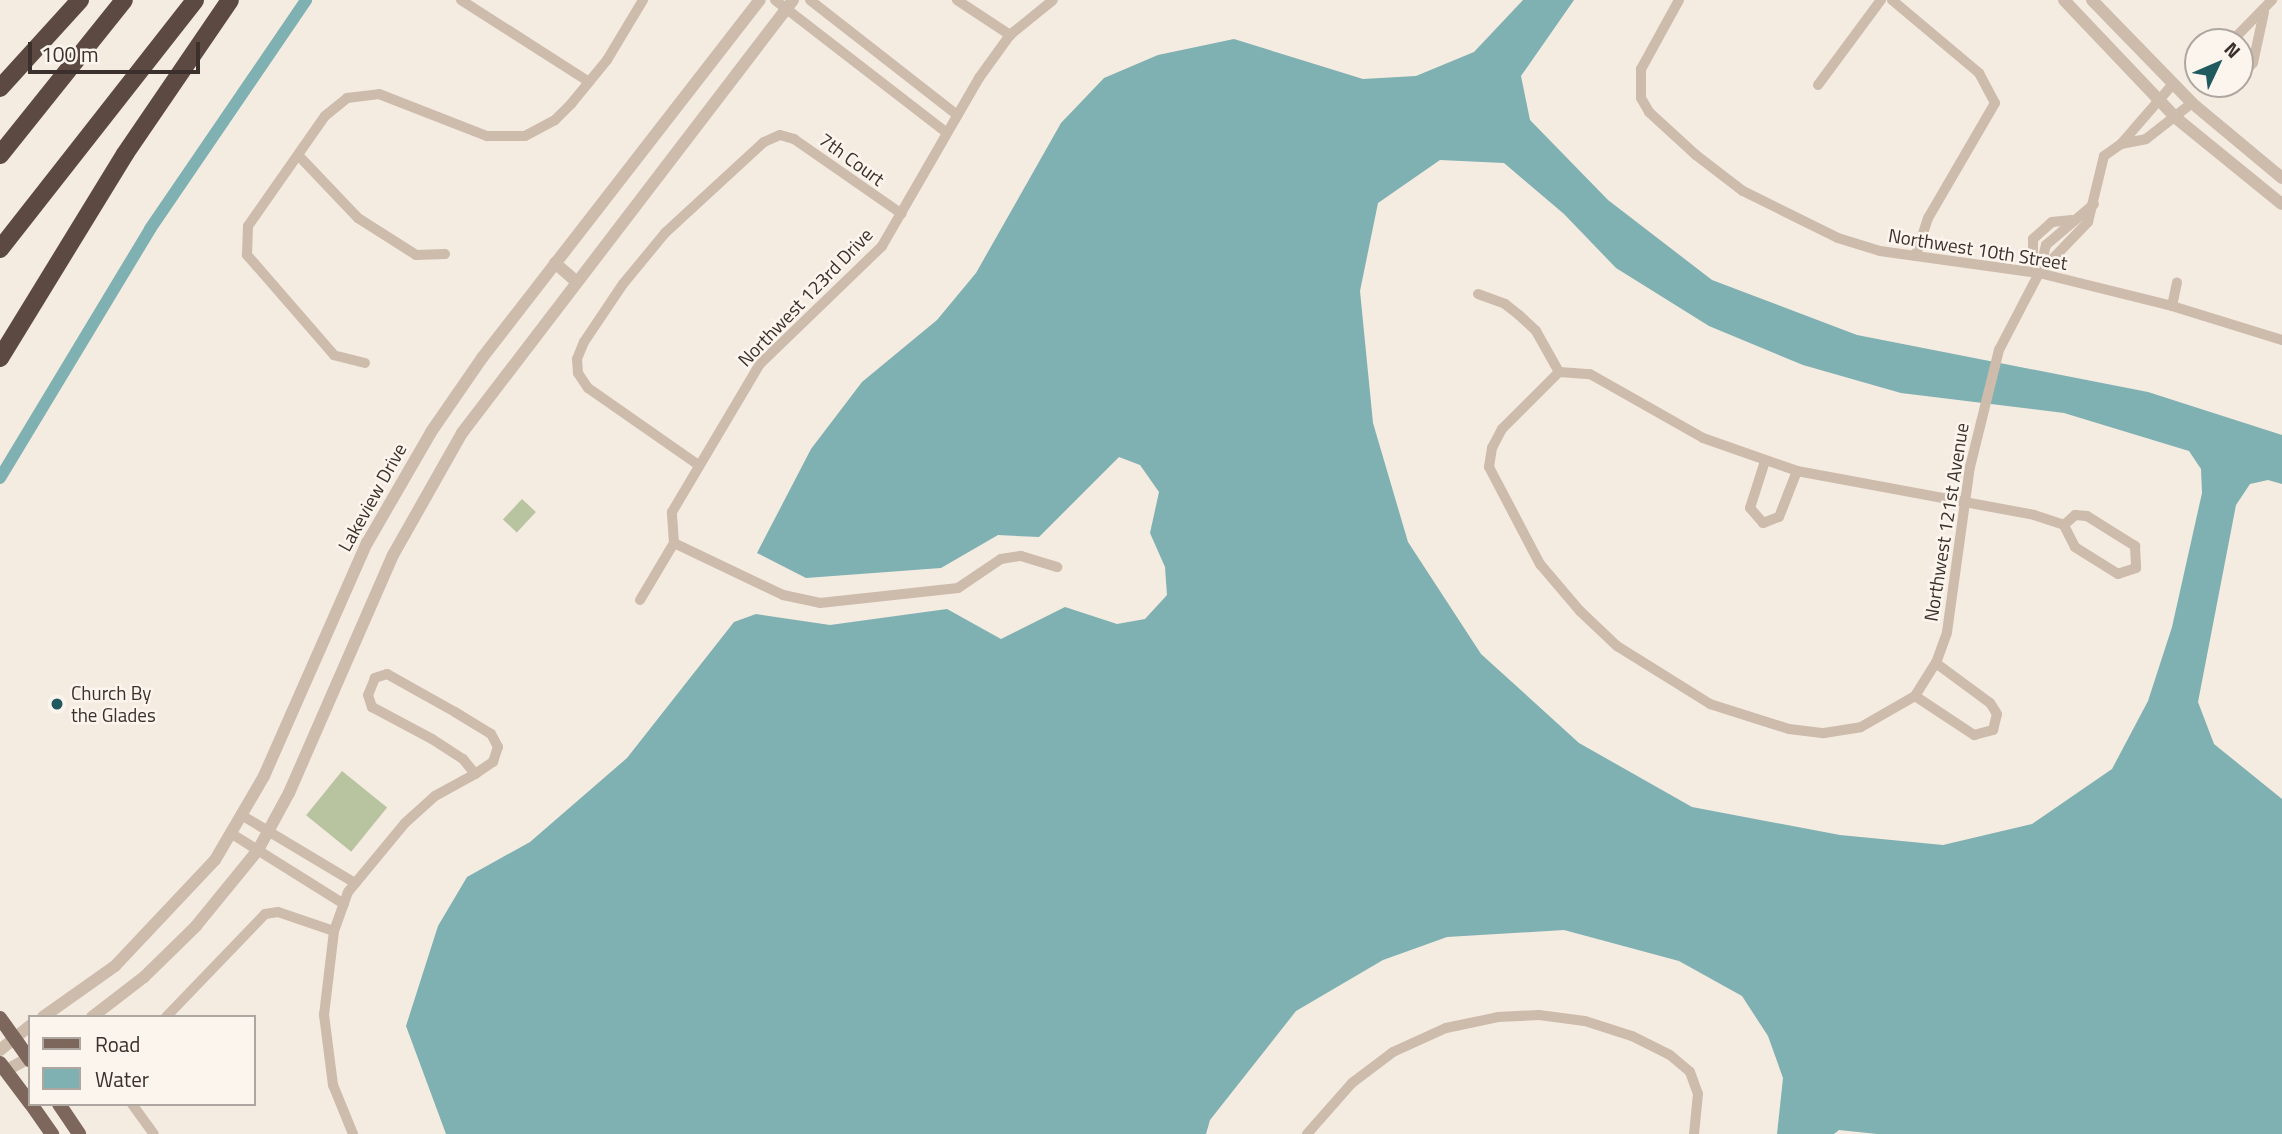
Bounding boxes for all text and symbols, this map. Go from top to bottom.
scale bar [32,28,203,72]
north arrow [2184,28,2254,98]
text: N [2218,35,2248,64]
text: 100 m [41,38,98,70]
street label: 7th Court [815,128,889,190]
street label: Northwest 123rd Drive [733,223,877,371]
street label: Northwest 10th Street [1887,224,2069,274]
street label: Northwest 121st Avenue [1919,421,1973,623]
street label: Lakeview Drive [333,439,411,555]
place label: Church By the Glades [71,682,156,726]
marker: Church By the Glades [49,696,65,712]
legend [28,1015,256,1106]
text: Road [95,1028,140,1060]
text: Water [95,1063,149,1095]

